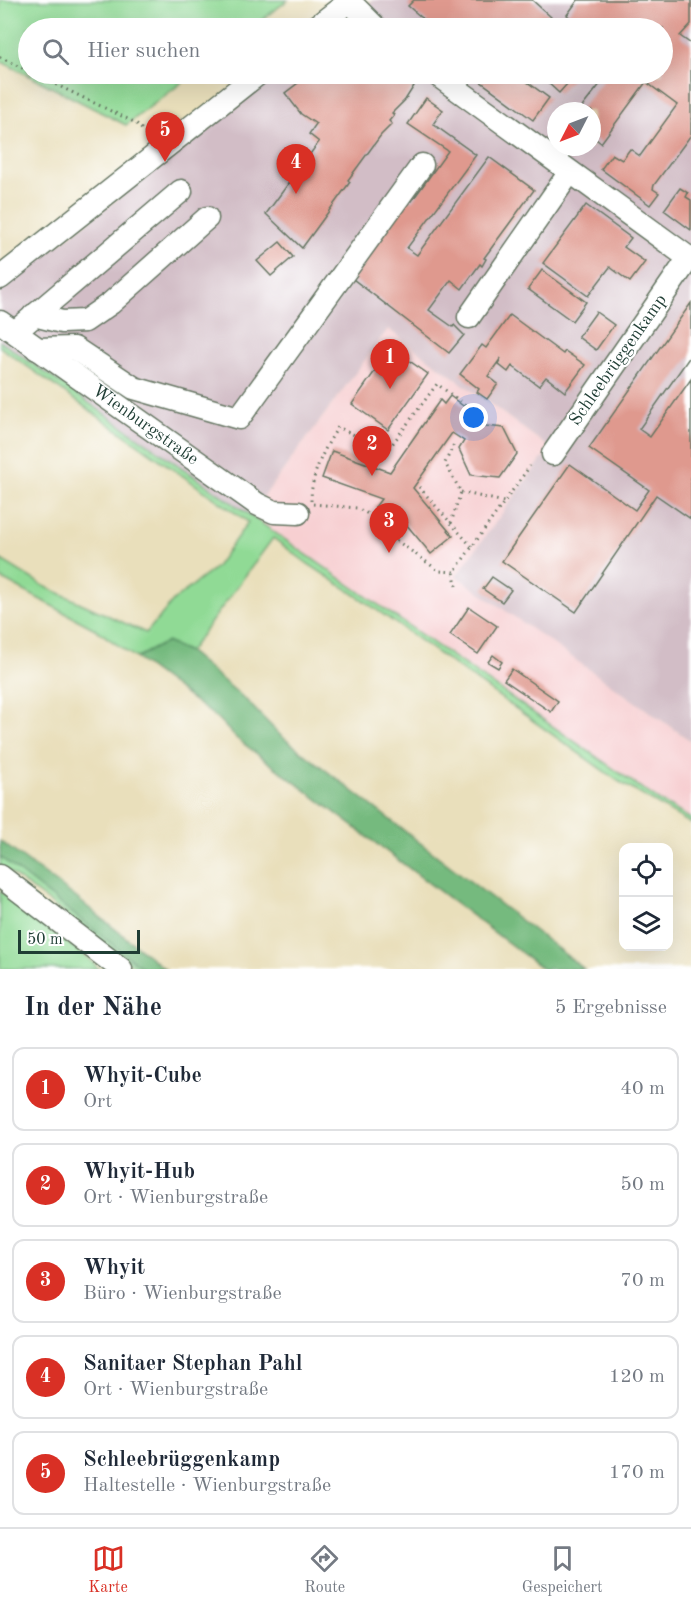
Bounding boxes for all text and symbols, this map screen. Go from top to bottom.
search box [18,18,673,84]
icon: search [39,35,72,68]
text: Hier suchen [87,40,200,62]
north arrow [547,102,601,156]
pin: 5 [146,112,184,162]
pin: 4 [276,144,316,194]
street label: Schleebrüggenkamp [566,291,670,429]
pin: 1 [370,340,410,389]
street label: Wienburgstraße [89,381,202,468]
your location [459,403,488,432]
pin: 2 [352,426,392,476]
pin: 3 [370,504,408,553]
map controls [619,843,673,951]
button: locate [619,843,673,897]
button: layers [619,897,673,951]
scale bar [18,927,140,954]
text: 50 m [27,932,63,948]
text: In der Nähe [24,995,162,1021]
text: 5 Ergebnisse [555,998,667,1018]
text: Whyit-Cube [83,1065,202,1087]
text: 1 [40,1079,51,1099]
text: 40 m [620,1079,665,1099]
text: Ort [83,1092,112,1112]
text: Whyit-Hub [83,1161,195,1183]
text: 2 [40,1175,51,1195]
text: 50 m [620,1175,665,1195]
text: Ort · Wienburgstraße [83,1188,268,1208]
text: Whyit [83,1257,145,1279]
text: 3 [40,1271,51,1291]
text: 70 m [620,1271,665,1291]
text: Büro · Wienburgstraße [83,1284,282,1304]
text: Sanitaer Stephan Pahl [83,1353,302,1375]
text: 4 [40,1367,51,1387]
text: 120 m [609,1367,665,1387]
text: Ort · Wienburgstraße [83,1380,268,1400]
text: Schleebrüggenkamp [83,1449,280,1471]
text: 5 [40,1463,51,1483]
text: 170 m [609,1463,665,1483]
text: Haltestelle · Wienburgstraße [83,1476,331,1496]
tab: Karte [88,1542,128,1598]
tab: Route [304,1542,345,1598]
tab: Gespeichert [522,1542,603,1598]

